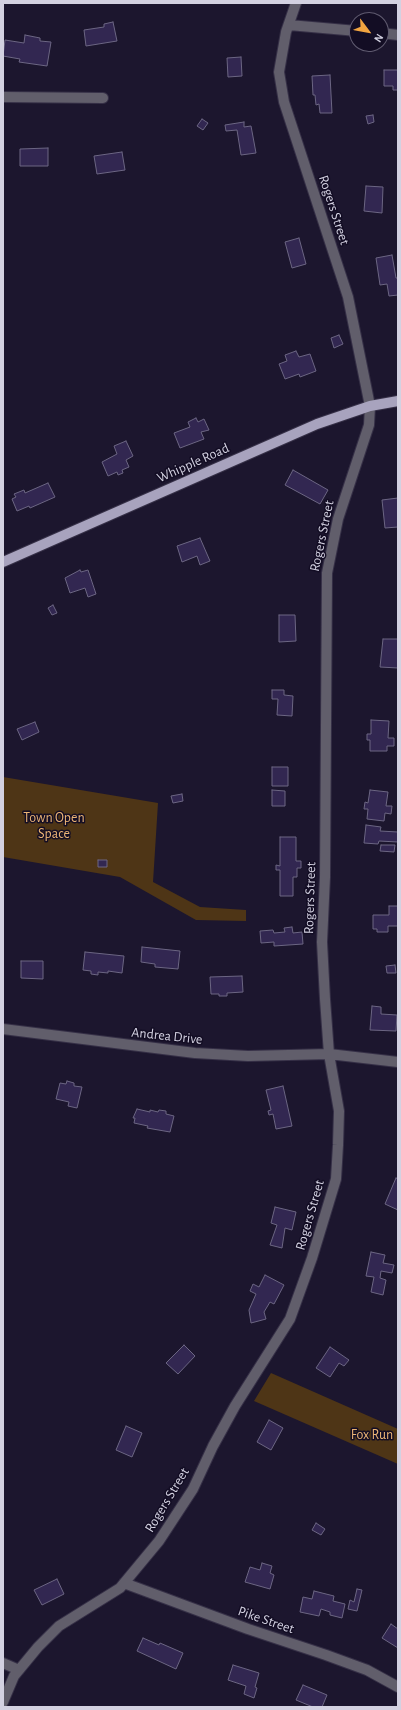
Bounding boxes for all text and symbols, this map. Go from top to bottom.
north arrow [349,12,389,52]
text: N [372,32,385,44]
street label: Rogers Street [315,173,353,247]
street label: Whipple Road [154,440,232,486]
street label: Rogers Street [306,499,338,573]
park label: Town Open Space [23,810,85,842]
street label: Rogers Street [300,862,320,934]
street label: Andrea Drive [131,1024,203,1048]
street label: Rogers Street [292,1178,328,1252]
park label: Fox Run [351,1427,393,1443]
street label: Rogers Street [141,1465,193,1535]
street label: Pike Street [236,1603,296,1637]

